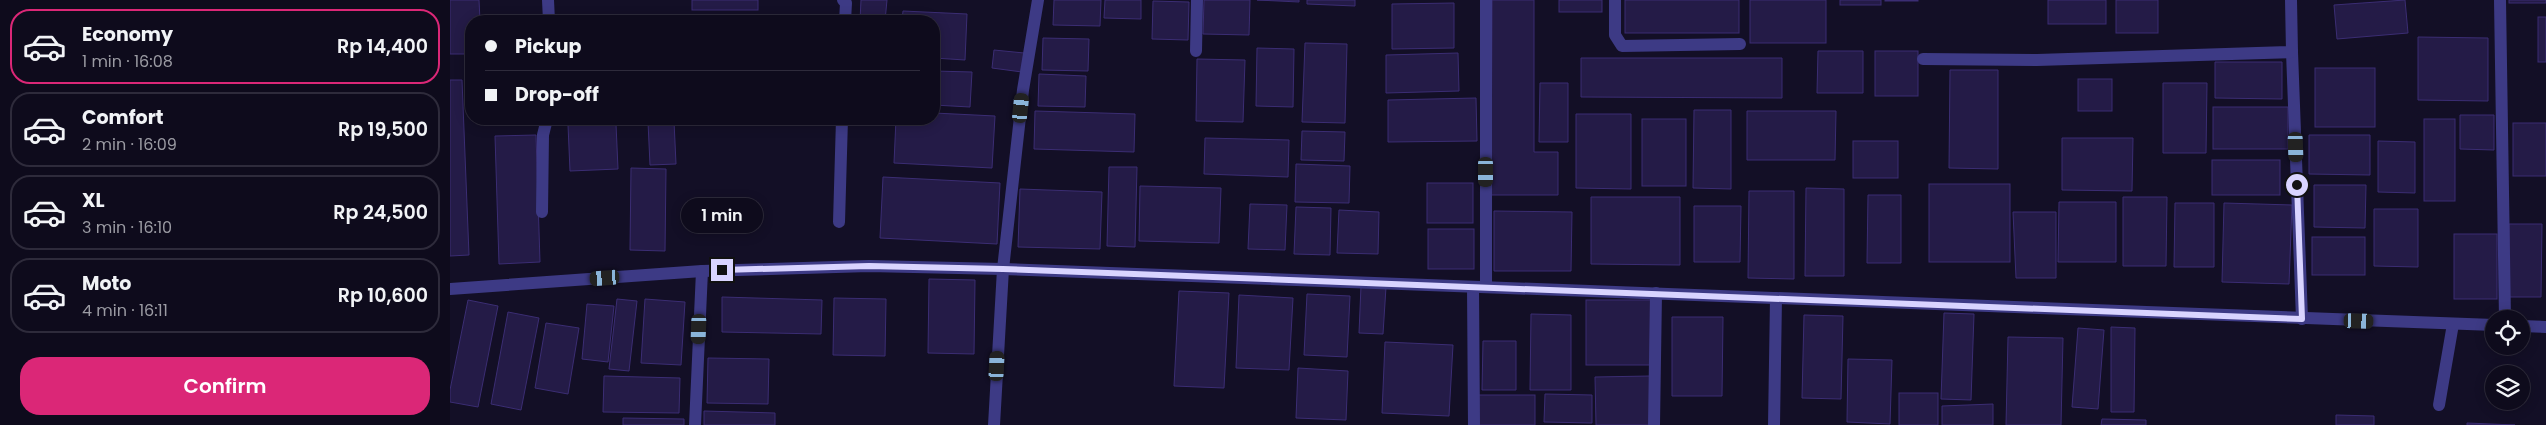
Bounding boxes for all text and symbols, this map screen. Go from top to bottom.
text: Economy [82,21,173,48]
icon: car [22,24,67,69]
text: Rp 14,400 [337,33,428,60]
text: Pickup [515,33,581,60]
text: 1 min · 16:08 [82,50,173,73]
text: Drop-off [515,81,599,108]
car [1011,92,1030,124]
text: Comfort [82,104,164,131]
icon: car [22,107,67,152]
text: Rp 19,500 [338,116,428,143]
car [2287,132,2304,162]
text: 2 min · 16:09 [82,133,177,156]
car [1478,157,1493,187]
route start [2286,174,2308,196]
text: XL [82,187,105,214]
icon: car [22,190,67,235]
callout: 1 min [681,198,763,232]
text: Rp 24,500 [333,199,428,226]
text: 1 min [701,204,743,227]
text: 3 min · 16:10 [82,216,172,239]
route end [711,259,733,281]
car [589,269,620,287]
text: Moto [82,270,131,297]
icon: car [22,273,67,318]
text: Rp 10,600 [338,282,428,309]
text: 4 min · 16:11 [82,299,168,322]
map controls [2485,310,2530,410]
button: locate [2485,310,2530,355]
car [2343,313,2374,329]
car [690,314,707,344]
car [988,351,1005,381]
button: Confirm [20,357,430,415]
button: layers [2485,365,2530,410]

